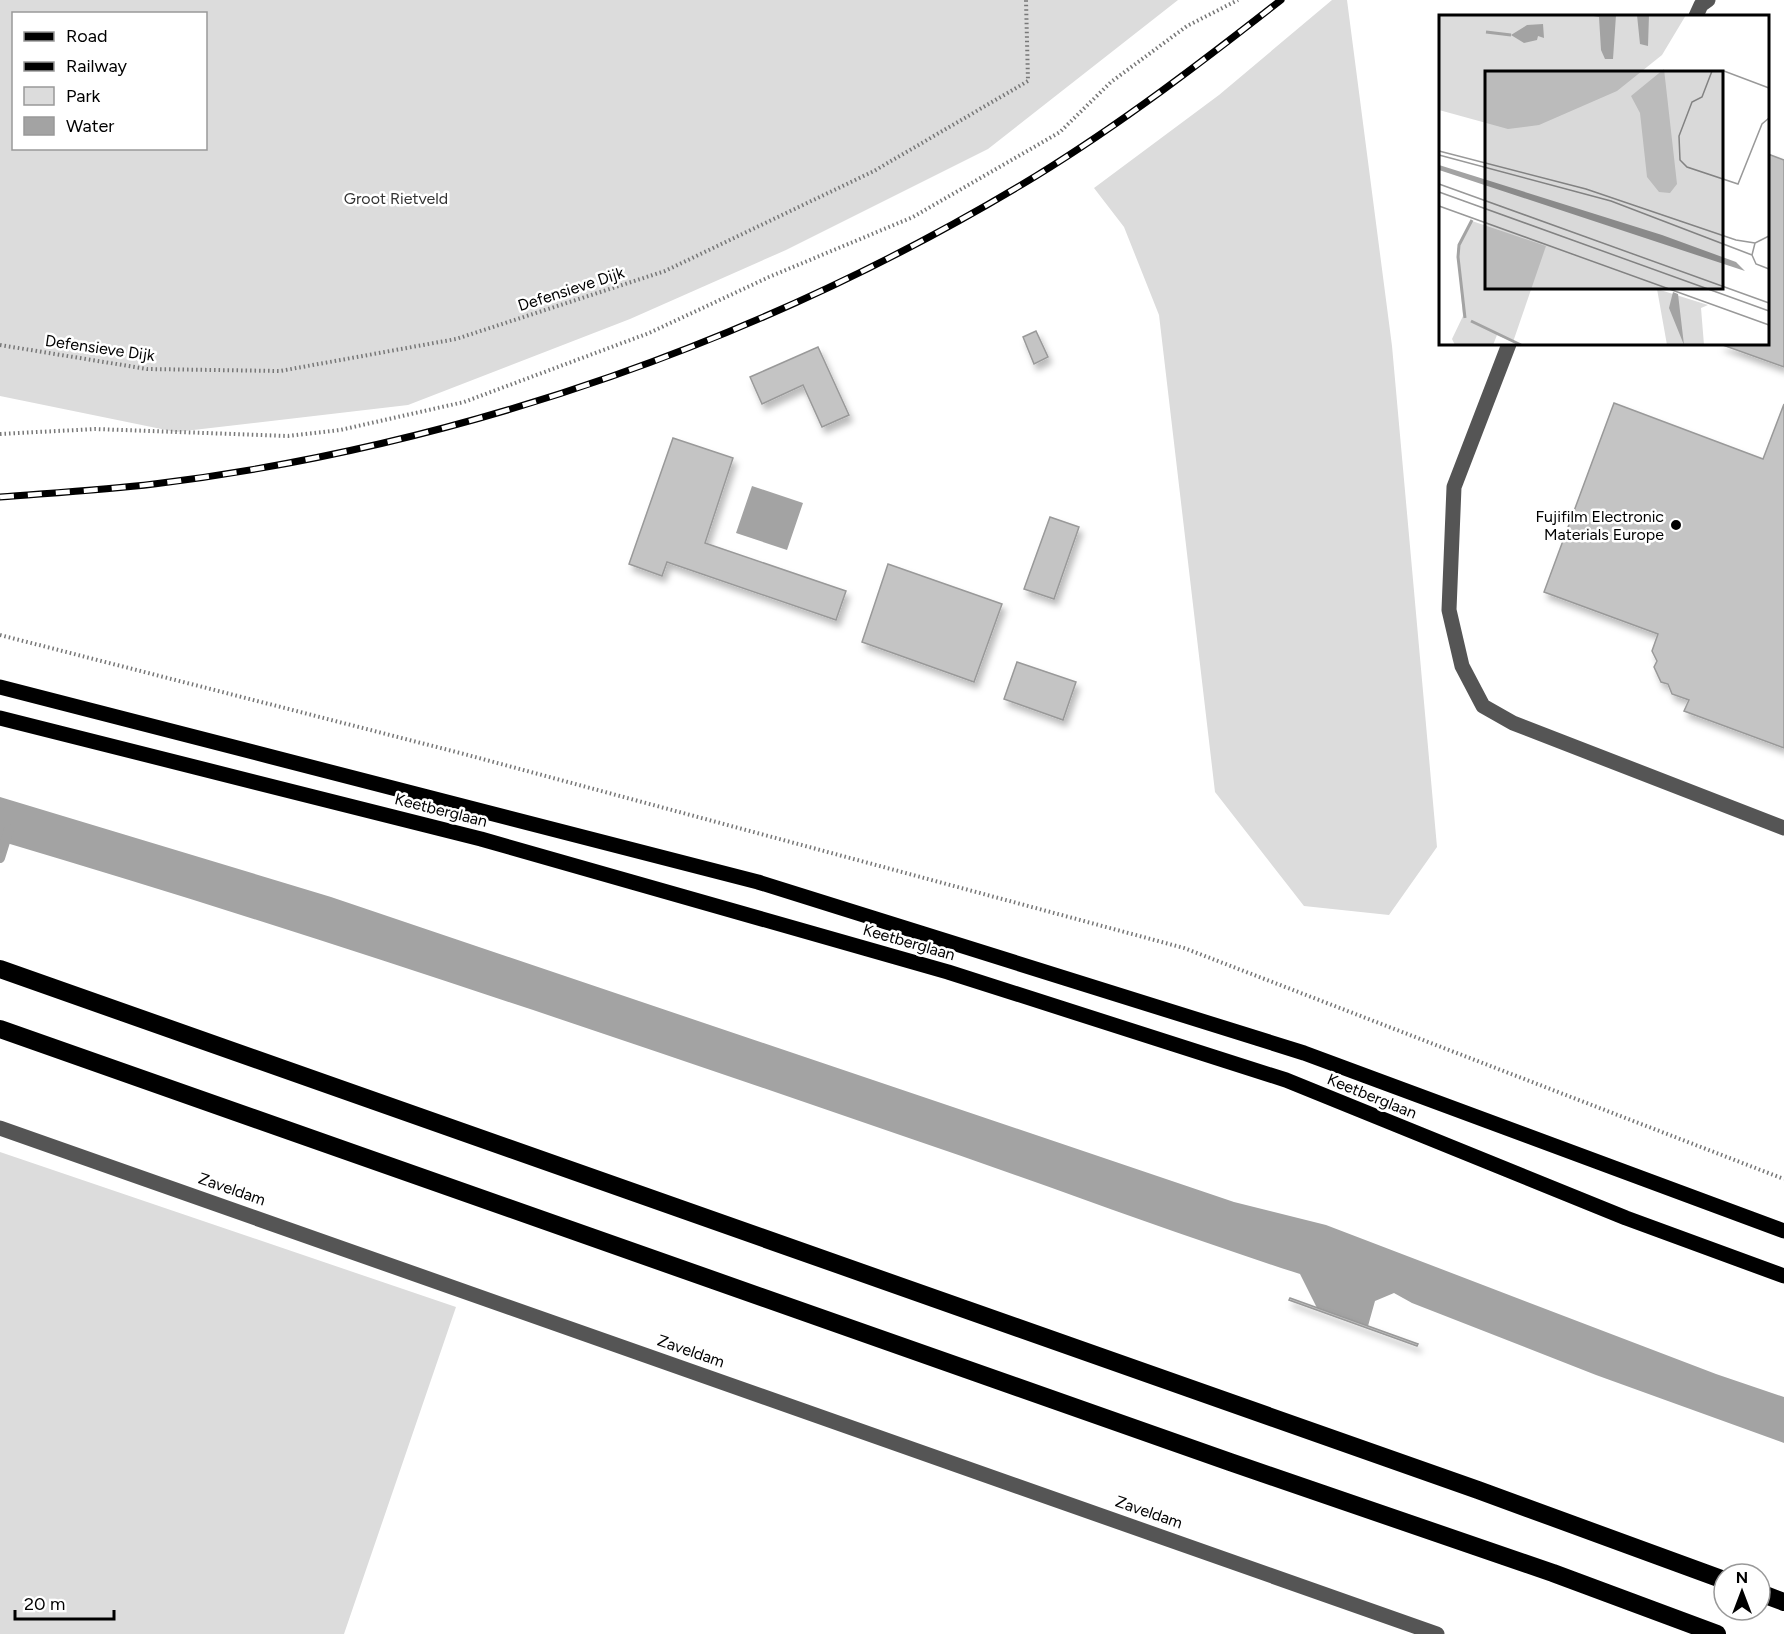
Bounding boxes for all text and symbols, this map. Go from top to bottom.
legend [12,12,207,150]
inset map [1439,15,1769,345]
text: Road [66,25,107,47]
text: Railway [66,55,128,77]
text: Park [66,85,101,107]
text: Water [66,115,114,137]
park label: Groot Rietveld [344,189,448,208]
street label: Defensieve Dijk [515,263,627,315]
street label: Defensieve Dijk [44,331,156,365]
place label: Fujifilm Electronic Materials Europe [1535,507,1664,544]
marker: Fujifilm Electronic Materials Europe [1669,518,1683,532]
street label: Keetberglaan [393,789,489,831]
street label: Keetberglaan [861,920,957,964]
street label: Keetberglaan [1324,1069,1420,1123]
street label: Zaveldam [196,1169,268,1209]
street label: Zaveldam [655,1331,727,1371]
street label: Zaveldam [1113,1492,1185,1532]
north arrow [1712,1562,1772,1622]
text: N [1736,1568,1748,1587]
scale bar [15,1583,114,1621]
text: 20 m [24,1593,65,1615]

